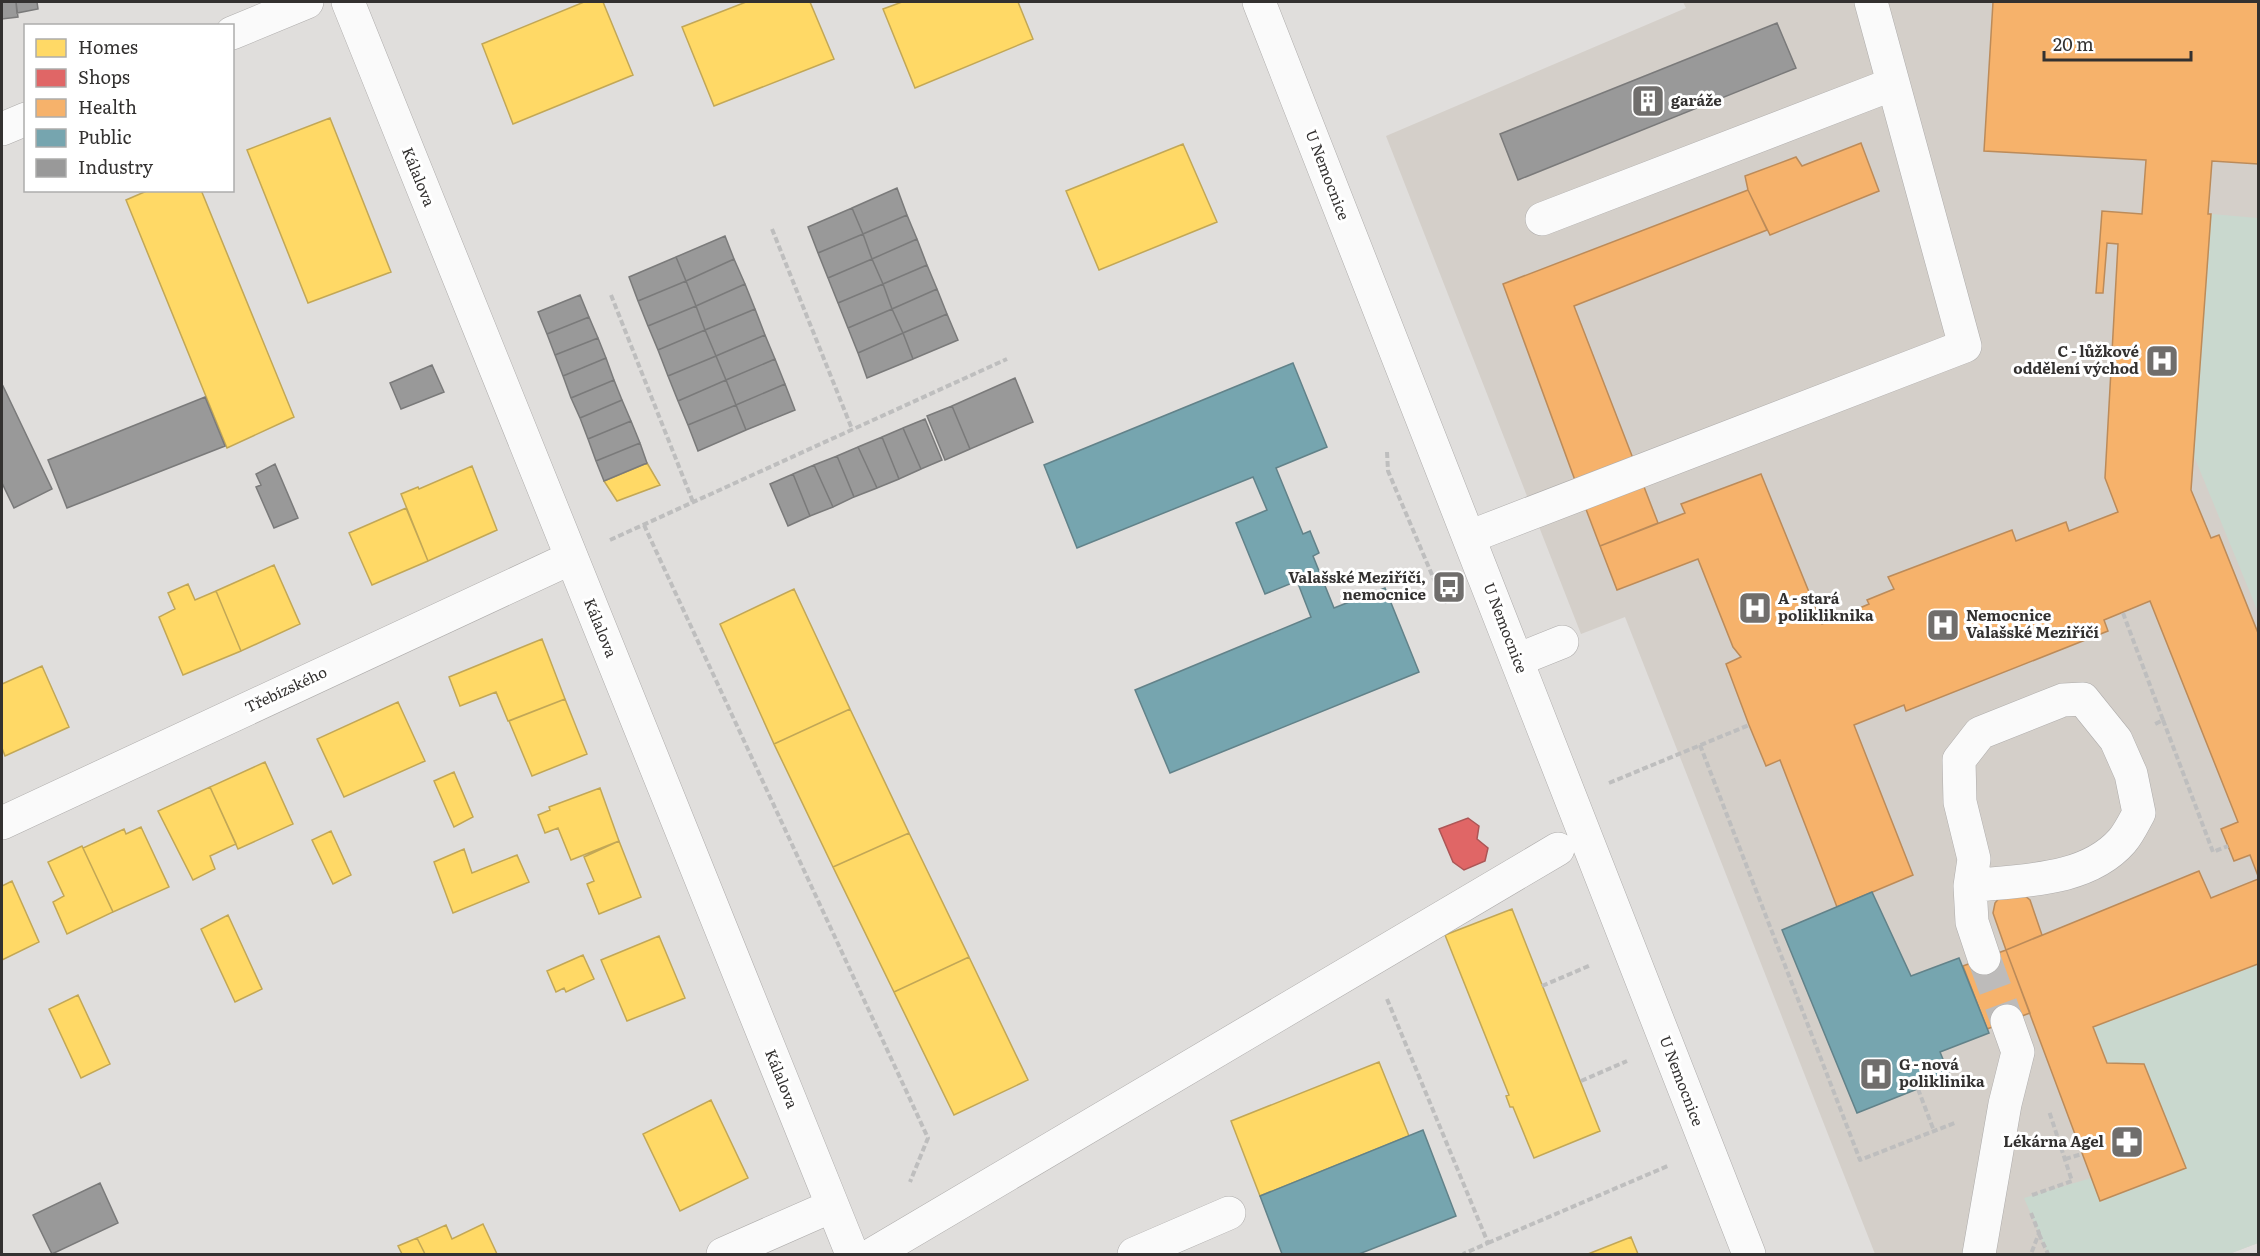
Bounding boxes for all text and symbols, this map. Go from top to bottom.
legend [24,24,234,192]
scale bar [2044,24,2191,62]
text: 20 m [2053,30,2094,57]
text: Homes [78,33,138,60]
text: Shops [78,63,130,90]
building icon: garáže [1630,83,1666,119]
place label: garáže [1671,88,1722,111]
text: Health [78,93,137,120]
text: Public [78,123,132,150]
street label: U Nemocnice [1301,126,1356,223]
street label: Kálalova [397,143,442,211]
text: Industry [78,153,154,180]
place label: C - lůžkové oddělení východ [2013,339,2139,379]
hospital icon: C - lůžkové oddělení východ [2144,343,2180,379]
place label: Valašské Meziříčí, nemocnice [1288,565,1427,605]
bus stop icon: Valašské Meziříčí, nemocnice [1431,569,1467,605]
street label: U Nemocnice [1479,579,1534,676]
place label: A - stará polikliknika [1778,586,1874,626]
hospital icon: A - stará polikliknika [1737,590,1773,626]
street label: Kálalova [579,594,624,662]
place label: Nemocnice Valašské Meziříčí [1966,603,2099,643]
hospital icon: Nemocnice Valašské Meziříčí [1925,607,1961,643]
street label: Třebízského [240,659,330,718]
street label: U Nemocnice [1655,1032,1710,1129]
street label: Kálalova [760,1045,805,1113]
place label: G - nová poliklinika [1899,1052,1985,1092]
hospital icon: G - nová poliklinika [1858,1056,1894,1092]
pharmacy icon: Lékárna Agel [2109,1124,2145,1160]
place label: Lékárna Agel [2003,1129,2105,1152]

